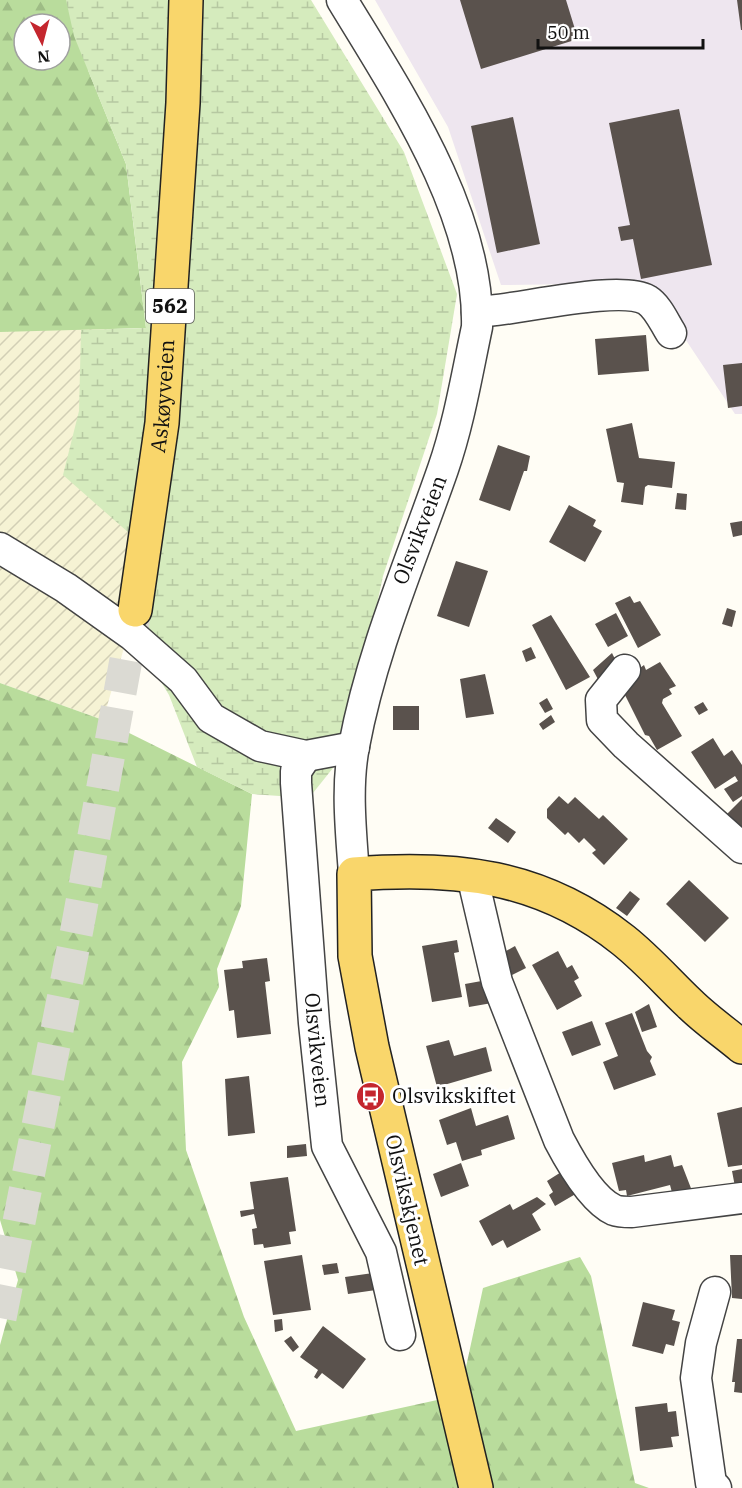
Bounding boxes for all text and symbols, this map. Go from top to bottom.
north arrow [12,12,72,72]
scale bar [538,12,703,50]
text: 50 m [547,21,590,44]
text: N [36,46,51,68]
road number: 562 [146,289,194,323]
street label: Askøyveien [143,338,180,454]
street label: Olsvikveien [385,471,453,588]
street label: Olsvikveien [299,992,338,1109]
bus stop icon: Olsvikskiftet [355,1080,387,1112]
place label: Olsvikskiftet [392,1081,516,1109]
street label: Olsvikskjenet [379,1131,437,1268]

